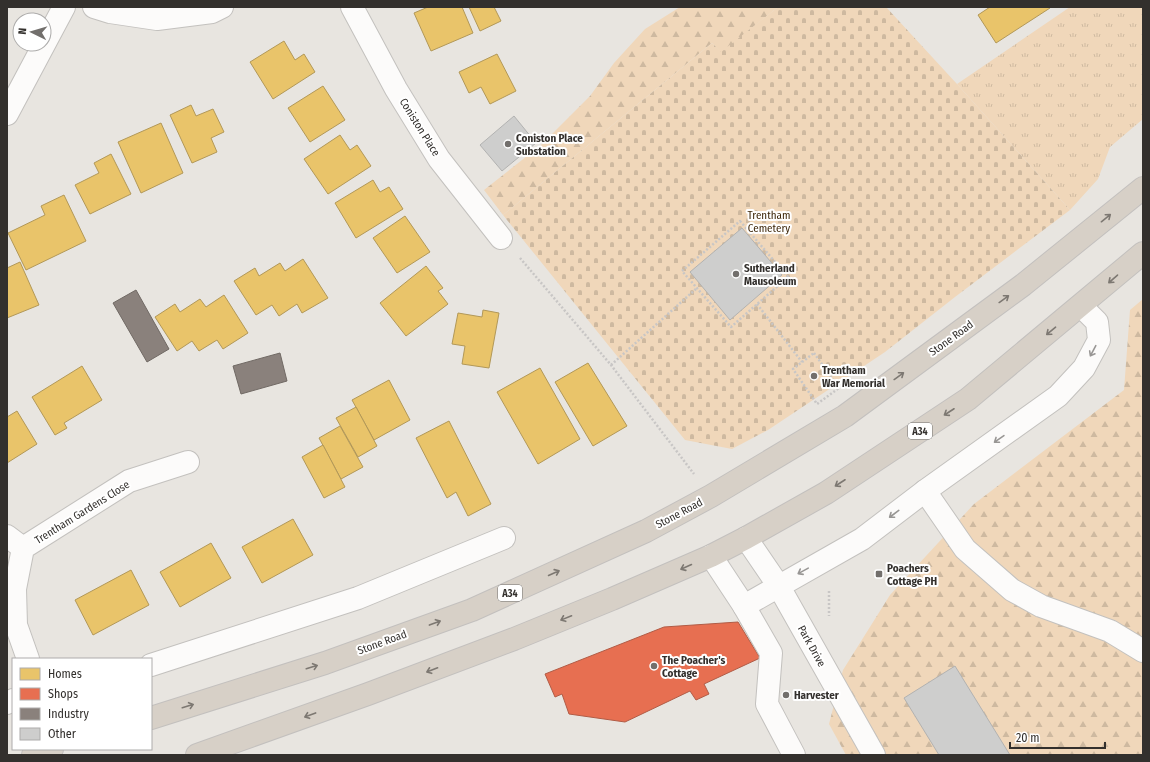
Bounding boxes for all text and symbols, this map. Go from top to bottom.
north arrow [12,12,52,52]
text: N [16,27,29,35]
street label: Coniston Place [397,96,443,159]
place label: Coniston Place Substation [516,132,583,158]
marker: Coniston Place Substation [503,139,513,149]
park label: Trentham Cemetery [748,209,790,235]
one-way arrow [1100,214,1111,223]
place label: Sutherland Mausoleum [744,262,796,288]
marker: Sutherland Mausoleum [731,269,741,279]
one-way arrow [1108,274,1119,283]
one-way arrow [998,295,1009,303]
street label: Stone Road [927,318,976,359]
one-way arrow [1046,327,1056,336]
one-way arrow [1088,345,1096,357]
place label: Trentham War Memorial [822,364,886,390]
marker: Trentham War Memorial [809,371,819,381]
one-way arrow [894,372,905,380]
one-way arrow [944,408,955,416]
road number: A34 [908,423,932,439]
one-way arrow [994,435,1005,443]
street label: Trentham Gardens Close [33,478,132,547]
one-way arrow [835,479,846,487]
street label: Stone Road [654,496,705,531]
one-way arrow [889,510,900,519]
place label: Poachers Cottage PH [887,562,937,588]
one-way arrow [680,564,692,571]
one-way arrow [548,568,560,576]
one-way arrow [797,568,809,576]
marker: Poachers Cottage PH [874,569,884,579]
road number: A34 [498,585,522,601]
one-way arrow [561,615,573,622]
one-way arrow [428,619,440,627]
street label: Park Drive [795,623,828,669]
street label: Stone Road [356,628,408,657]
place label: The Poacher's Cottage [662,654,726,680]
legend [12,658,152,750]
marker: The Poacher's Cottage [649,661,659,671]
one-way arrow [306,663,319,670]
text: Homes [48,667,82,681]
one-way arrow [427,667,439,675]
text: Shops [48,687,78,701]
place label: Harvester [794,689,840,702]
marker: Harvester [781,690,791,700]
one-way arrow [182,702,195,709]
text: Industry [48,707,89,721]
one-way arrow [304,712,317,719]
scale bar [1010,724,1105,750]
text: Other [48,727,77,741]
text: 20 m [1016,731,1040,745]

